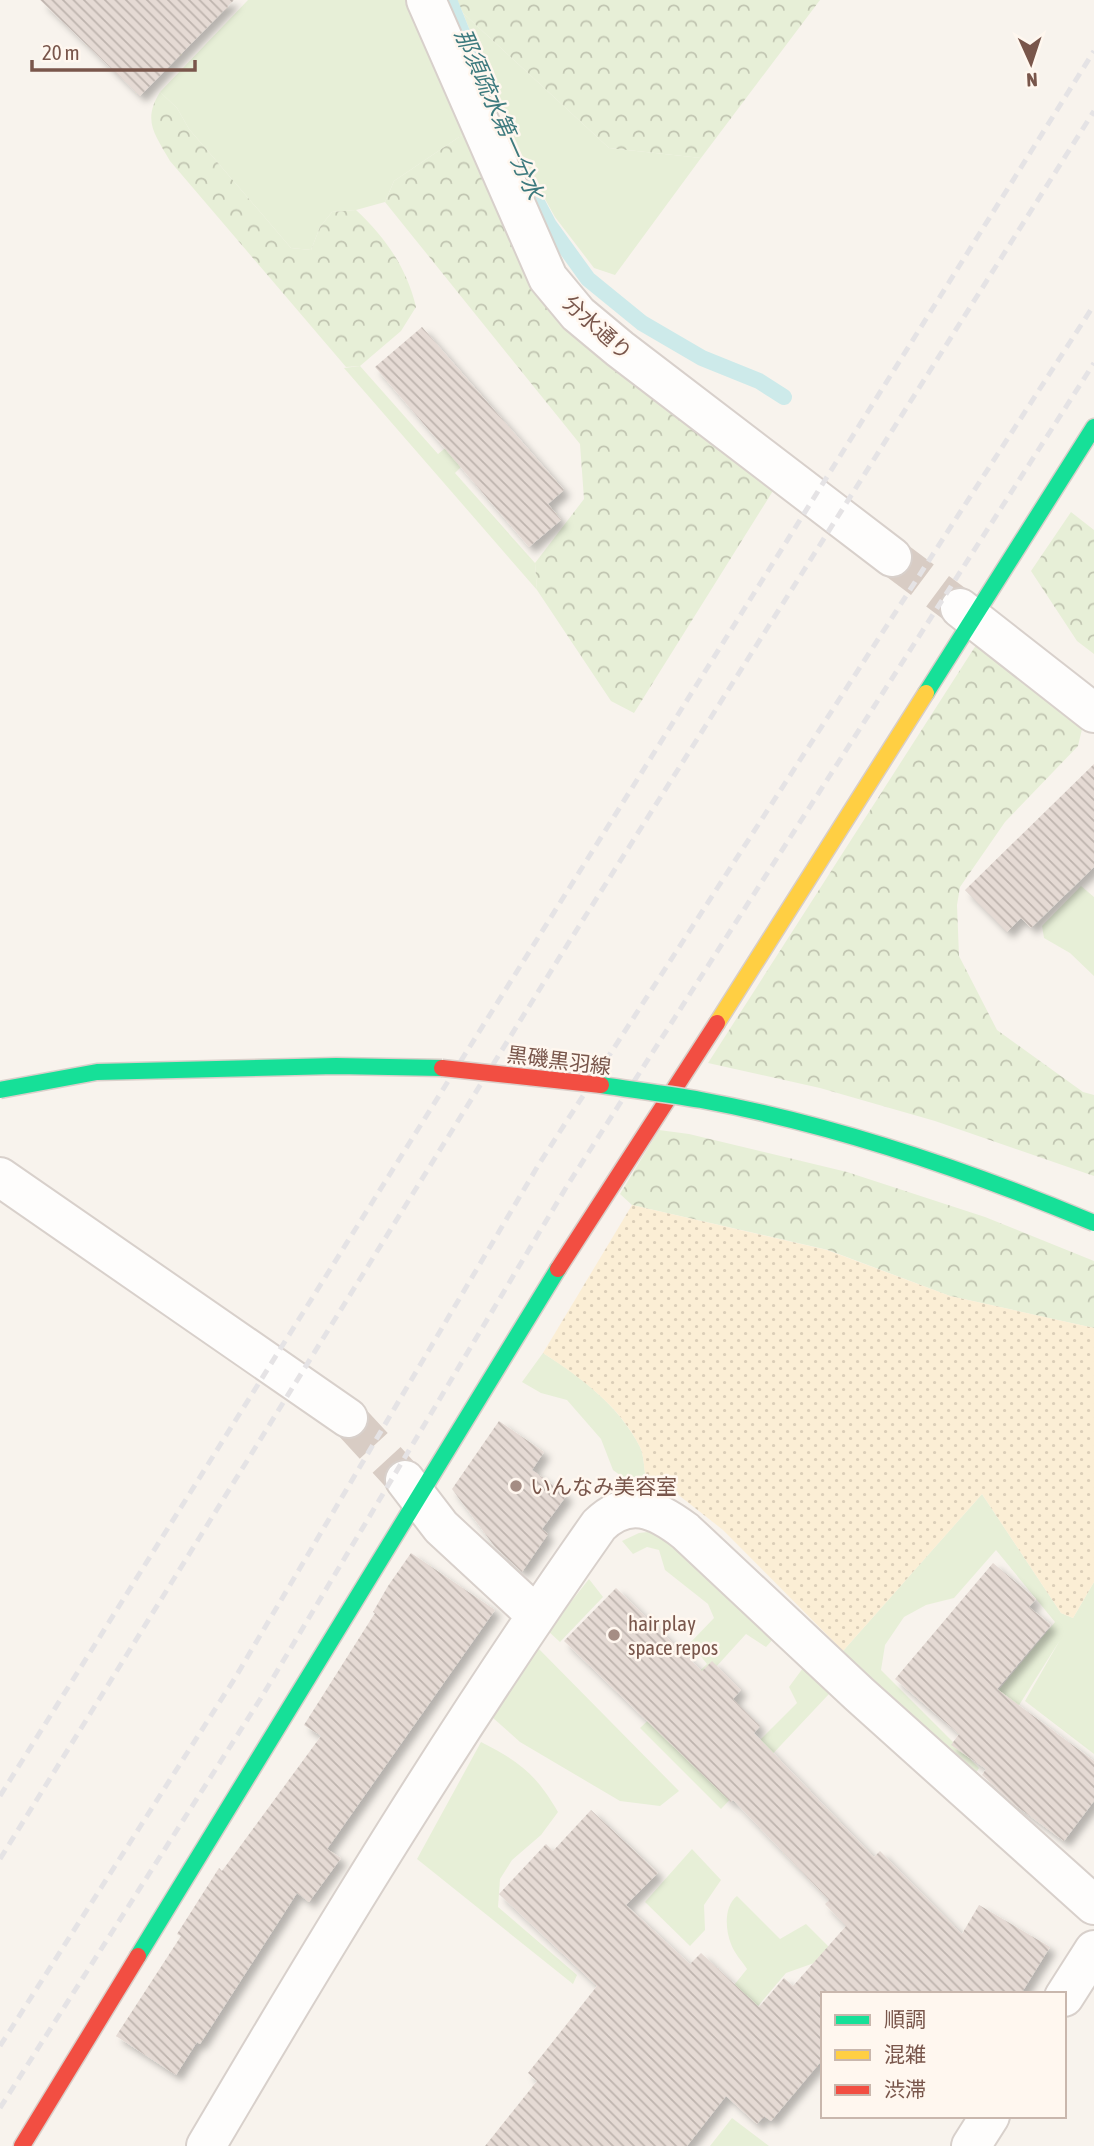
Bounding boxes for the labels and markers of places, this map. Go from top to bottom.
place label: いんなみ美容室 [530,1474,677,1498]
marker: いんなみ美容室 [508,1478,524,1494]
place label: hair play space repos [628,1611,718,1659]
marker: hair play space repos [606,1627,622,1643]

